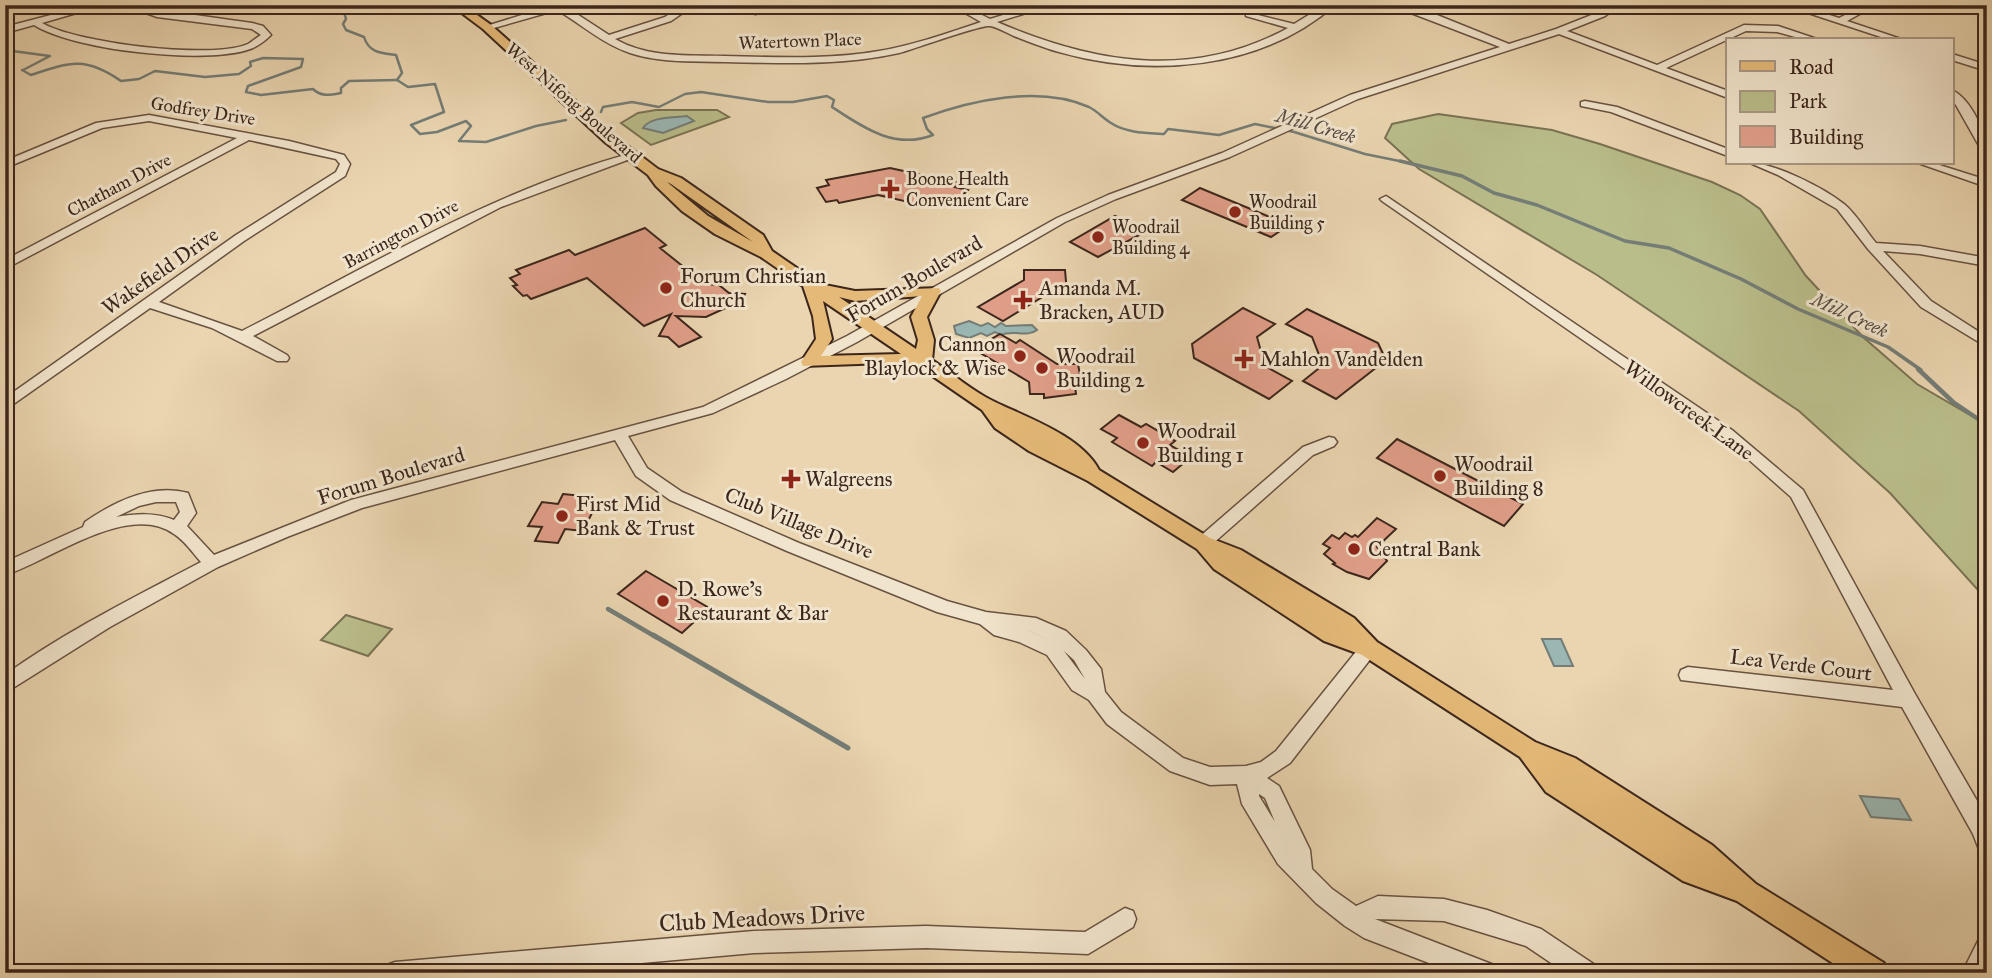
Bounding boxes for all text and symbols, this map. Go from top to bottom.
street label: Watertown Place [738,28,862,54]
street label: West Nifong Boulevard [501,38,646,169]
legend [1726,38,1954,164]
text: Road [1789,54,1834,80]
text: Park [1789,88,1827,114]
street label: Godfrey Drive [149,92,257,130]
water label: Mill Creek [1272,103,1359,148]
text: Building [1789,124,1863,150]
street label: Chatham Drive [63,148,175,222]
place label: Boone Health Convenient Care [906,168,1029,211]
marker: Boone Health Convenient Care [880,179,900,199]
place label: Woodrail Building 5 [1249,191,1325,235]
street label: Barrington Drive [340,194,463,274]
marker: Woodrail Building 5 [1227,204,1243,220]
place label: Woodrail Building 4 [1112,216,1190,260]
street label: Wakefield Drive [97,221,223,321]
street label: Forum Boulevard [841,229,987,328]
marker: Woodrail Building 4 [1090,229,1106,245]
place label: Forum Christian Church [680,263,826,313]
place label: Amanda M. Bracken, AUD [1038,275,1164,325]
marker: Forum Christian Church [658,280,674,296]
water label: Mill Creek [1806,287,1892,343]
marker: Amanda M. Bracken, AUD [1013,290,1033,310]
place label: Cannon Blaylock & Wise [864,331,1006,381]
place label: Woodrail Building 2 [1056,343,1145,393]
place label: Mahlon Vandelden [1260,346,1423,372]
marker: Cannon Blaylock & Wise [1012,348,1028,364]
marker: Mahlon Vandelden [1234,349,1254,369]
street label: Willowcreek Lane [1619,354,1759,466]
marker: Woodrail Building 2 [1034,360,1050,376]
place label: Woodrail Building 1 [1157,418,1244,468]
marker: Woodrail Building 1 [1135,435,1151,451]
street label: Forum Boulevard [314,441,468,511]
place label: Woodrail Building 8 [1454,451,1544,501]
place label: Walgreens [805,466,893,492]
marker: Woodrail Building 8 [1432,468,1448,484]
marker: Walgreens [783,471,799,487]
street label: Club Village Drive [721,481,877,565]
place label: First Mid Bank & Trust [576,491,695,541]
marker: First Mid Bank & Trust [554,508,570,524]
place label: Central Bank [1368,536,1481,562]
marker: Central Bank [1346,541,1362,557]
place label: D. Rowe's Restaurant & Bar [677,576,829,626]
marker: D. Rowe's Restaurant & Bar [655,593,671,609]
street label: Lea Verde Court [1729,643,1874,687]
street label: Club Meadows Drive [658,898,866,938]

